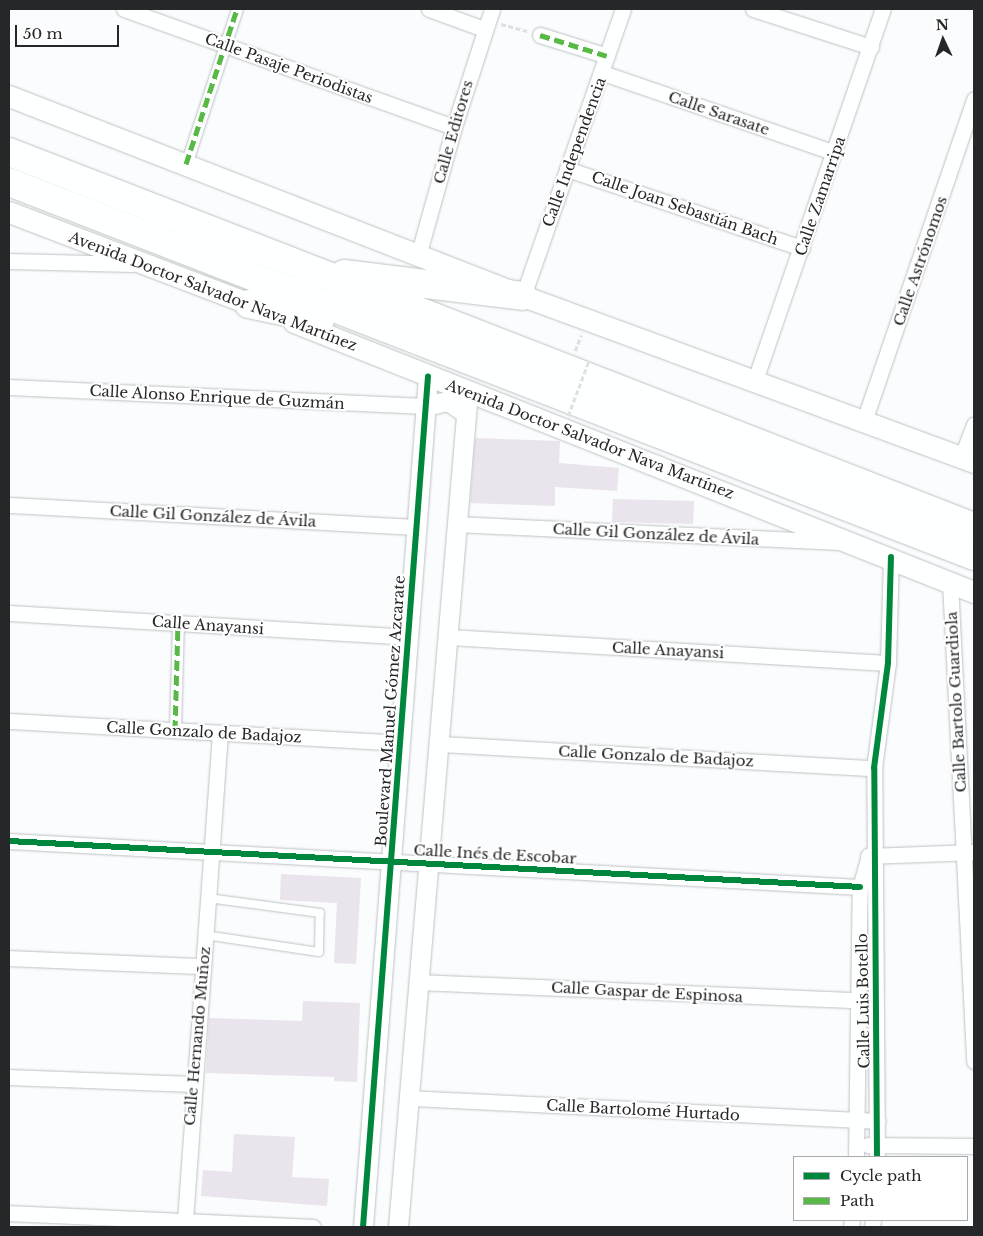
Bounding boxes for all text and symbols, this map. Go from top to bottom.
scale bar [18,15,121,47]
north arrow [918,15,968,65]
text: N [935,16,949,34]
text: 50 m [23,24,63,43]
street label: Calle Pasaje Periodistas [203,29,375,107]
street label: Calle Independencia [539,75,609,229]
street label: Calle Editores [430,78,476,186]
street label: Calle Sarasate [666,87,772,139]
street label: Calle Zamarripa [791,134,849,258]
street label: Calle Joan Sebastián Bach [589,168,781,248]
street label: Calle Astrónomos [889,193,951,329]
street label: Avenida Doctor Salvador Nava Martínez [66,227,360,355]
street label: Avenida Doctor Salvador Nava Martínez [443,375,737,503]
street label: Calle Alonso Enrique de Guzmán [89,381,345,413]
street label: Calle Gil González de Ávila [109,502,317,530]
street label: Calle Gil González de Ávila [552,520,760,548]
street label: Boulevard Manuel Gómez Azcarate [372,574,408,848]
street label: Calle Bartolo Guardiola [942,611,970,793]
street label: Calle Anayansi [151,612,265,638]
street label: Calle Anayansi [611,638,725,662]
street label: Calle Gonzalo de Badajoz [106,718,302,746]
street label: Calle Gonzalo de Badajoz [558,742,754,770]
street label: Calle Inés de Escobar [413,841,577,867]
street label: Calle Luis Botello [853,933,873,1069]
street label: Calle Hernando Muñoz [180,946,214,1126]
street label: Calle Gaspar de Espinosa [550,978,744,1006]
street label: Calle Bartolomé Hurtado [546,1096,740,1124]
legend [793,1156,968,1221]
text: Cycle path [840,1166,922,1185]
text: Path [840,1191,874,1210]

